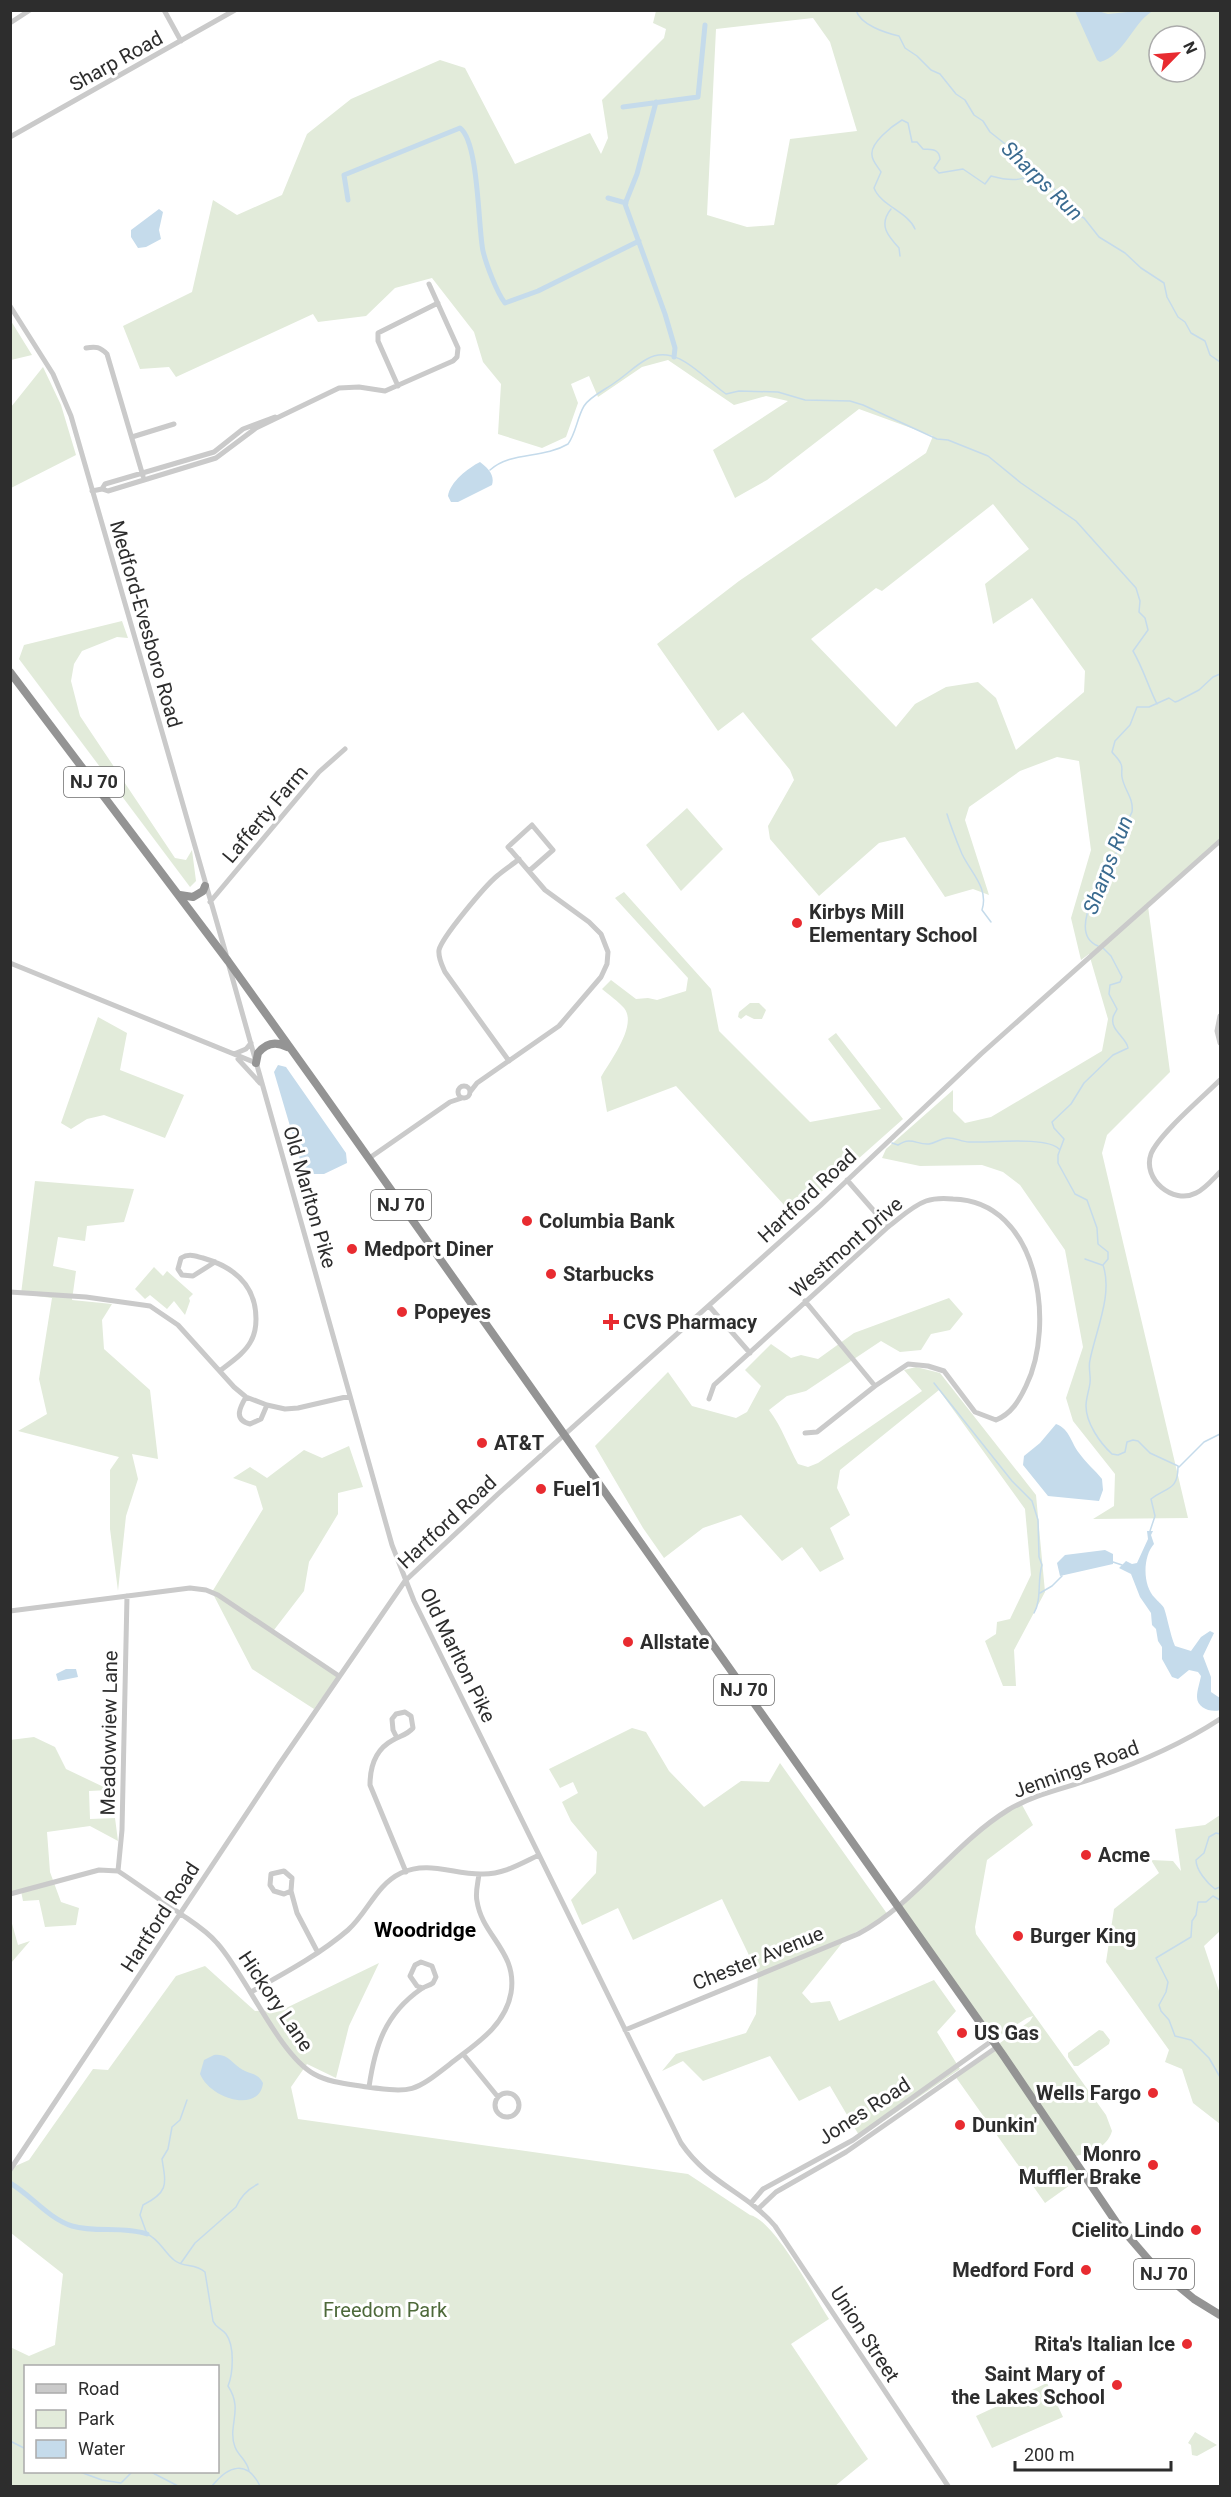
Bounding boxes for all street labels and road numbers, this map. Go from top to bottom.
street label: Sharp Road [65,26,167,96]
street label: Medford-Evesboro Road [105,518,187,730]
street label: Lafferty Farm [217,760,313,868]
road number: NJ 70 [64,767,124,797]
street label: Old Marlton Pike [278,1123,342,1271]
street label: Hartford Road [753,1144,861,1248]
road number: NJ 70 [371,1190,431,1220]
street label: Westmont Drive [785,1192,907,1302]
street label: Hartford Road [393,1470,501,1574]
street label: Old Marlton Pike [415,1584,501,1726]
street label: Meadowview Lane [96,1650,122,1816]
road number: NJ 70 [714,1675,774,1705]
street label: Jennings Road [1010,1735,1142,1803]
street label: Hartford Road [116,1858,204,1976]
street label: Chester Avenue [689,1921,827,1995]
street label: Hickory Lane [234,1946,318,2056]
street label: Jones Road [813,2072,915,2150]
road number: NJ 70 [1134,2259,1194,2289]
street label: Union Street [825,2282,905,2386]

